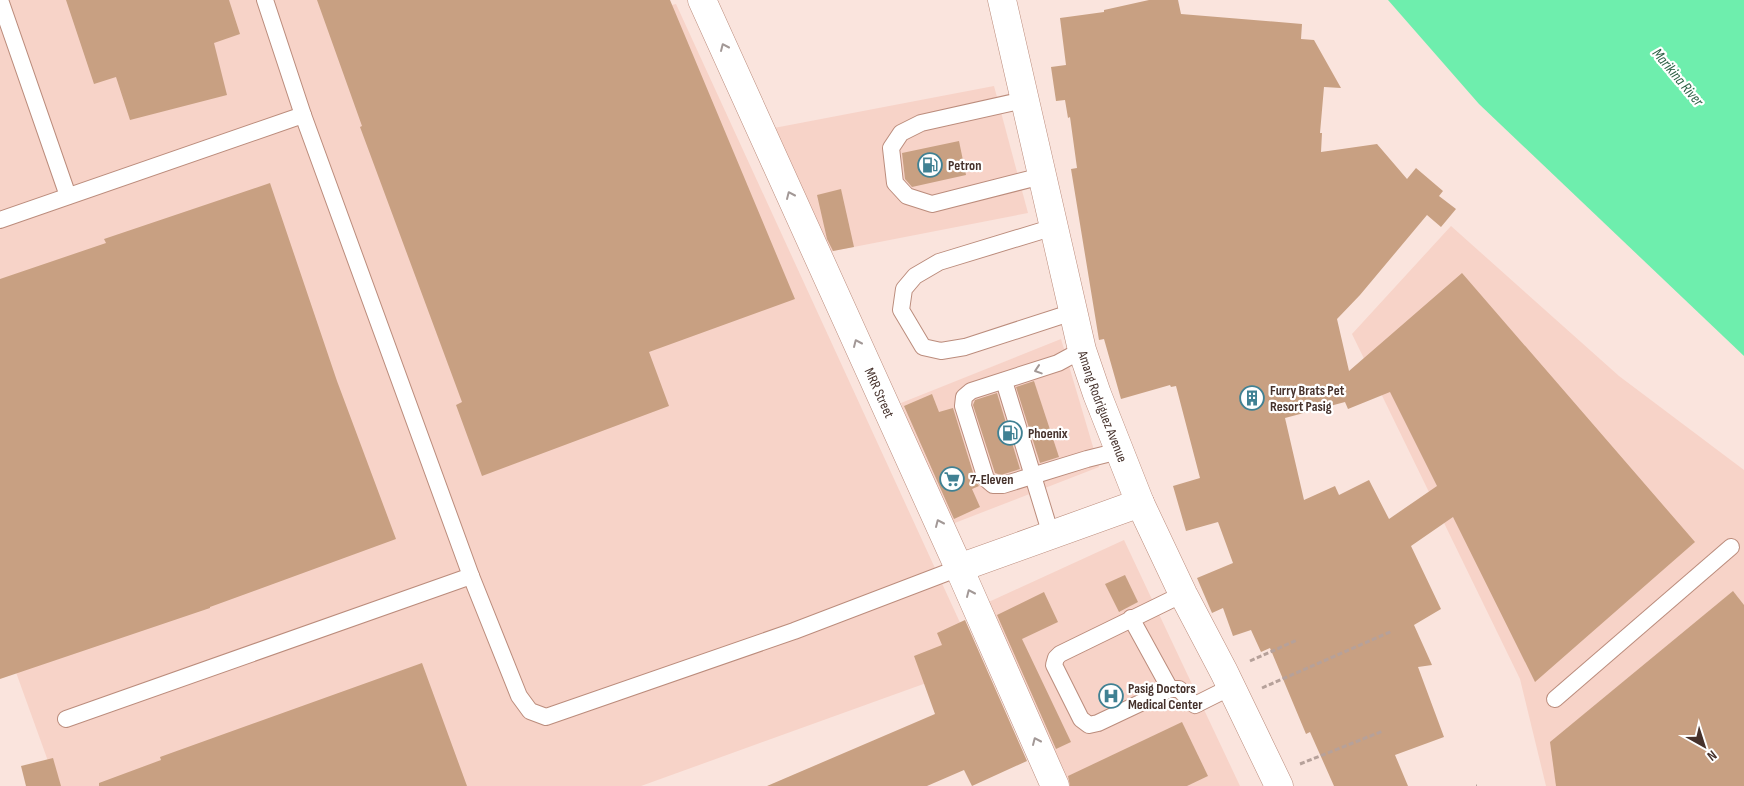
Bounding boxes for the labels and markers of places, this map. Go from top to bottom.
fuel station icon: Petron [917,152,943,178]
place label: Petron [948,157,981,174]
place label: Furry Brats Pet Resort Pasig [1270,382,1345,415]
building icon: Furry Brats Pet Resort Pasig [1239,385,1265,411]
fuel station icon: Phoenix [997,420,1023,446]
place label: Phoenix [1028,425,1068,442]
supermarket icon: 7-Eleven [939,466,965,492]
place label: 7-Eleven [970,471,1013,488]
place label: Pasig Doctors Medical Center [1128,680,1203,713]
hospital icon: Pasig Doctors Medical Center [1098,683,1124,709]

